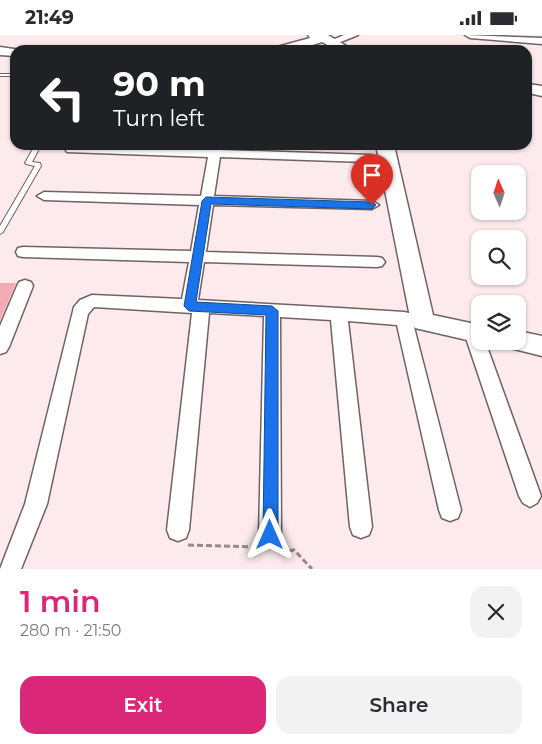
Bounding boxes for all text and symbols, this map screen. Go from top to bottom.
text: 21:49 [25,6,74,29]
text: 90 m [113,62,206,105]
icon: left [30,65,95,130]
text: Turn left [113,105,205,132]
pin [351,154,393,205]
icon: arrive [358,161,386,189]
north arrow [471,165,526,220]
map controls [471,165,526,350]
button: search [471,230,526,285]
button: layers [471,295,526,350]
position arrow [243,508,295,560]
text: 1 min [20,583,101,620]
button: close [470,586,522,638]
text: 280 m · 21:50 [20,621,121,640]
button: Exit [20,676,266,734]
button: Share [276,676,522,734]

